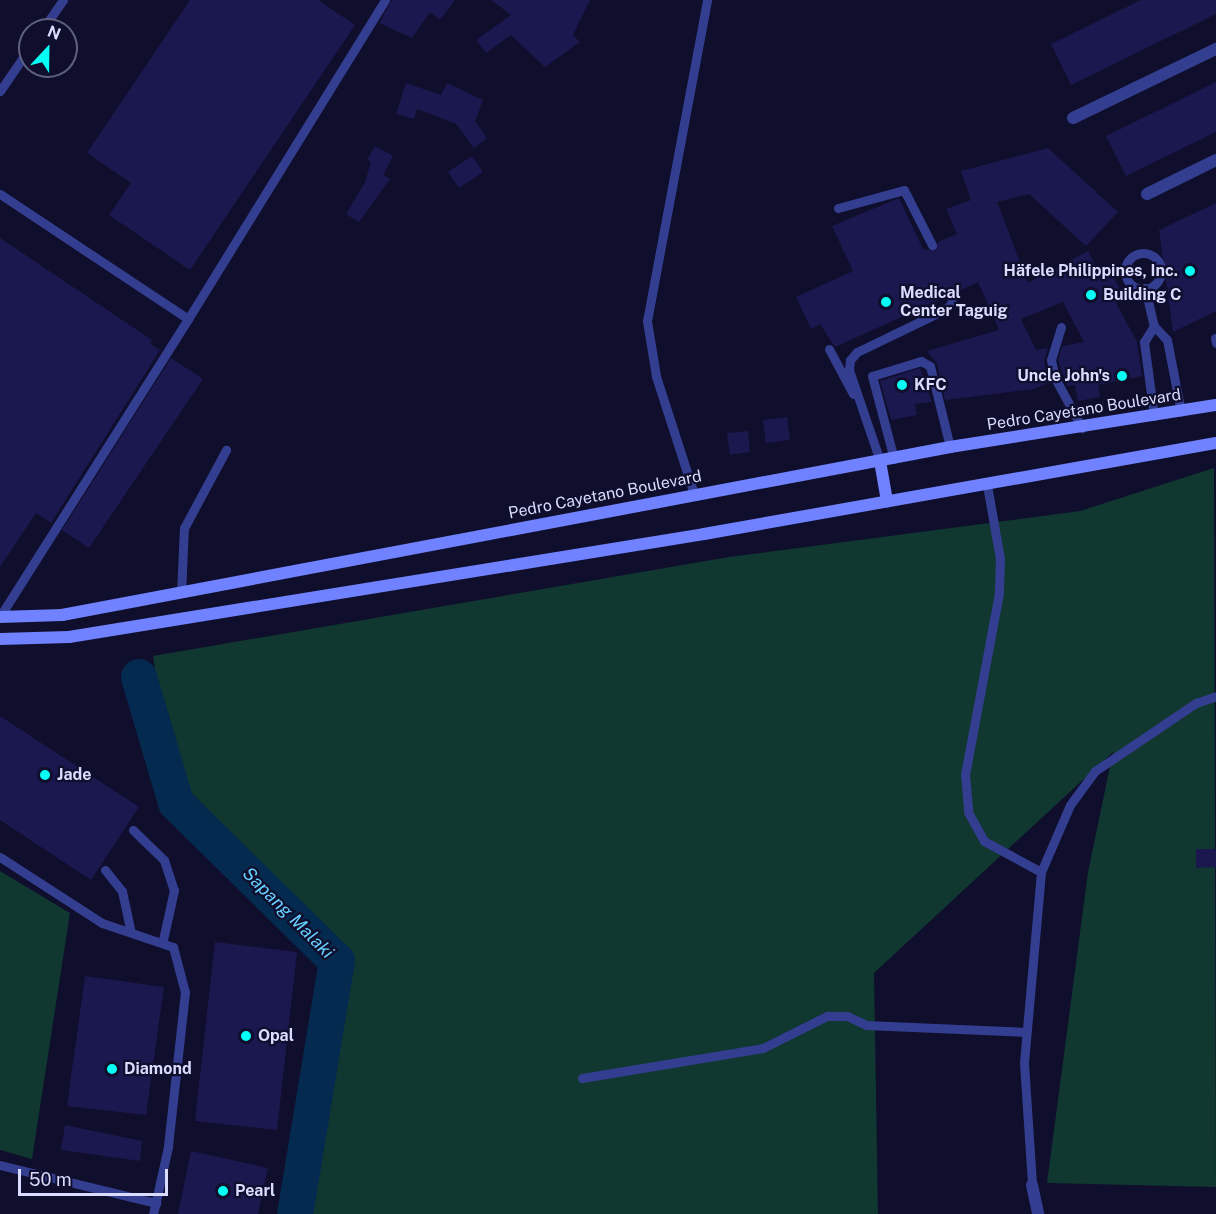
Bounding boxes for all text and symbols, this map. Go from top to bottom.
north arrow [18,18,78,78]
text: N [45,22,64,44]
place label: Häfele Philippines, Inc. [1004,261,1178,281]
marker: Häfele Philippines, Inc. [1183,264,1197,278]
place label: Medical Center Taguig [900,283,1007,321]
place label: Building C [1103,285,1181,305]
marker: Building C [1084,288,1098,302]
marker: Medical Center Taguig [877,293,895,311]
place label: Uncle John's [1017,366,1110,386]
marker: Uncle John's [1115,369,1129,383]
place label: KFC [914,375,947,395]
marker: KFC [895,378,909,392]
street label: Pedro Cayetano Boulevard [985,385,1183,435]
street label: Pedro Cayetano Boulevard [507,467,703,523]
place label: Jade [57,765,91,785]
marker: Jade [38,768,52,782]
water label: Sapang Malaki [238,863,338,963]
place label: Opal [258,1026,294,1046]
marker: Opal [239,1029,253,1043]
place label: Diamond [124,1059,192,1079]
marker: Diamond [105,1062,119,1076]
scale bar [21,1157,171,1195]
text: 50 m [29,1169,72,1190]
place label: Pearl [235,1181,275,1201]
marker: Pearl [216,1184,230,1198]

